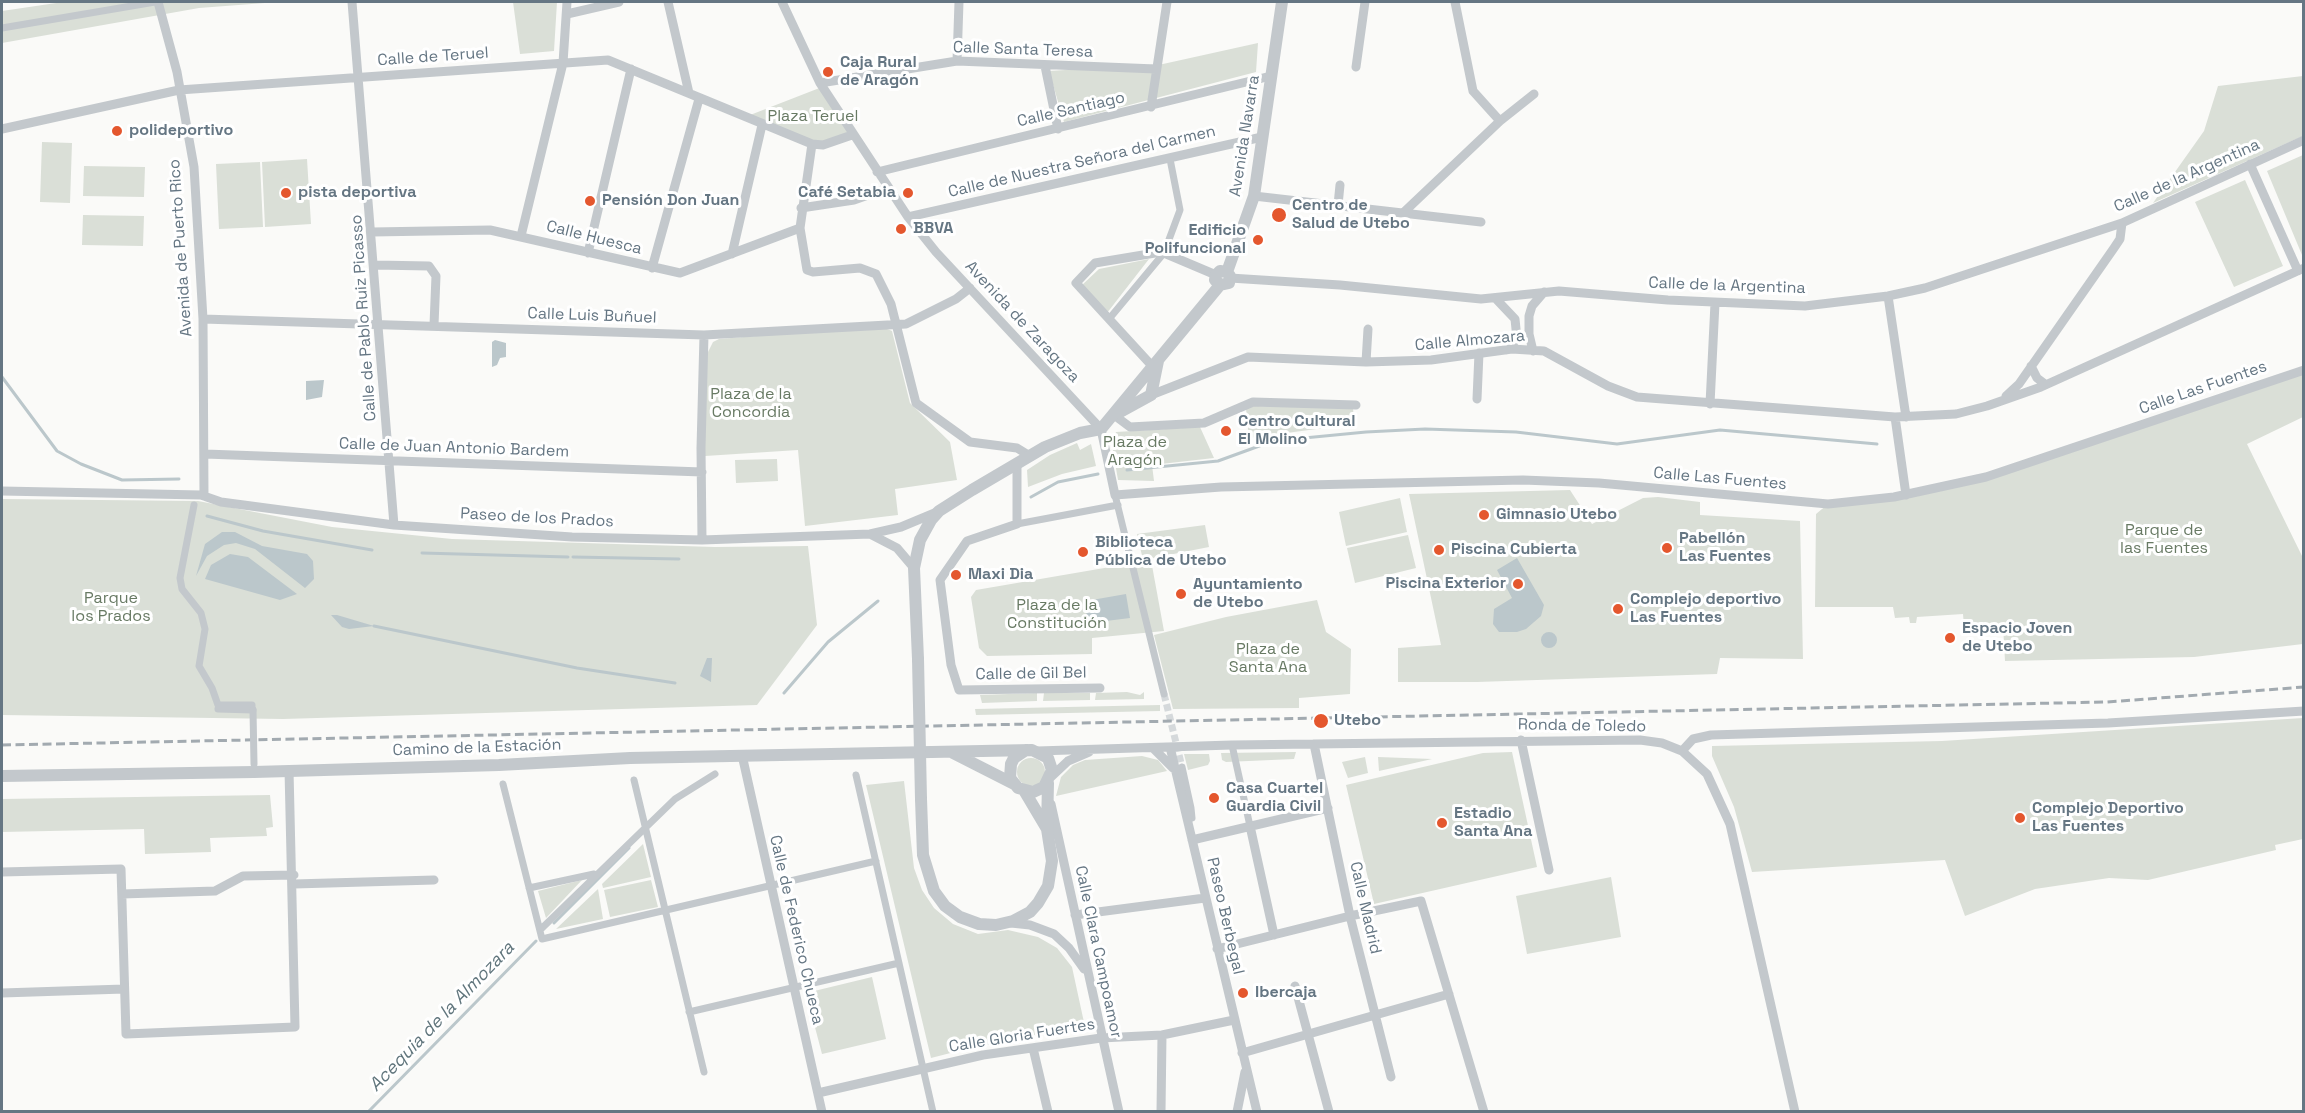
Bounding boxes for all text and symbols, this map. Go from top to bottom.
street label: Calle Santa Teresa [953,38,1093,62]
street label: Calle de Teruel [377,44,489,70]
place label: Caja Rural de Aragón [840,53,919,91]
marker: Caja Rural de Aragón [821,65,835,79]
street label: Avenida Navarra [1226,74,1264,198]
street label: Calle Santiago [1015,88,1127,132]
park label: Plaza Teruel [768,107,858,127]
place label: polideportivo [129,121,233,141]
street label: Calle de Nuestra Señora del Carmen [946,122,1218,202]
marker: polideportivo [110,124,124,138]
street label: Calle de la Argentina [2111,135,2263,217]
street label: Avenida de Puerto Rico [165,158,197,338]
place label: pista deportiva [298,183,416,203]
place label: Café Setabia [798,183,896,203]
marker: pista deportiva [279,186,293,200]
marker: Café Setabia [901,186,915,200]
place label: Pensión Don Juan [602,191,739,211]
marker: Pensión Don Juan [583,194,597,208]
place label: Centro de Salud de Utebo [1292,196,1410,234]
marker: Centro de Salud de Utebo [1270,206,1288,224]
street label: Calle de Pablo Ruiz Picasso [347,214,381,422]
street label: Calle Huesca [544,217,644,259]
place label: BBVA [913,219,953,239]
place label: Edificio Polifuncional [1145,221,1246,259]
marker: BBVA [894,222,908,236]
marker: Edificio Polifuncional [1251,233,1265,247]
street label: Avenida de Zaragoza [961,257,1083,387]
street label: Calle de la Argentina [1648,274,1806,298]
street label: Calle Luis Buñuel [527,304,657,328]
street label: Calle Almozara [1414,327,1526,355]
street label: Calle Las Fuentes [2137,357,2269,419]
park label: Plaza de la Concordia [710,385,792,423]
place label: Centro Cultural El Molino [1238,412,1356,450]
marker: Centro Cultural El Molino [1219,424,1233,438]
park label: Plaza de Aragón [1103,433,1167,471]
street label: Calle de Juan Antonio Bardem [339,434,569,462]
street label: Calle Las Fuentes [1653,464,1787,494]
street label: Paseo de los Prados [460,504,614,532]
place label: Gimnasio Utebo [1496,505,1617,525]
marker: Gimnasio Utebo [1477,508,1491,522]
park label: Parque de las Fuentes [2120,521,2208,559]
place label: Pabellón Las Fuentes [1679,529,1771,567]
place label: Biblioteca Pública de Utebo [1095,533,1226,571]
place label: Piscina Cubierta [1451,540,1577,560]
marker: Pabellón Las Fuentes [1660,541,1674,555]
marker: Piscina Cubierta [1432,543,1446,557]
marker: Biblioteca Pública de Utebo [1076,545,1090,559]
place label: Maxi Dia [968,565,1033,585]
marker: Maxi Dia [949,568,963,582]
place label: Piscina Exterior [1386,574,1506,594]
place label: Ayuntamiento de Utebo [1193,575,1303,613]
marker: Piscina Exterior [1511,577,1525,591]
marker: Ayuntamiento de Utebo [1174,587,1188,601]
park label: Parque los Prados [71,589,151,627]
place label: Complejo deportivo Las Fuentes [1630,590,1781,628]
park label: Plaza de la Constitución [1007,596,1107,634]
marker: Complejo deportivo Las Fuentes [1611,602,1625,616]
place label: Espacio Joven de Utebo [1962,619,2072,657]
marker: Espacio Joven de Utebo [1943,631,1957,645]
park label: Plaza de Santa Ana [1229,640,1307,678]
street label: Calle de Gil Bel [975,663,1087,685]
place label: Utebo [1334,711,1381,731]
marker: Utebo [1312,712,1330,730]
street label: Ronda de Toledo [1518,715,1646,737]
street label: Camino de la Estación [392,735,562,761]
place label: Casa Cuartel Guardia Civil [1226,779,1323,817]
marker: Casa Cuartel Guardia Civil [1207,791,1221,805]
place label: Complejo Deportivo Las Fuentes [2032,799,2184,837]
place label: Estadio Santa Ana [1454,804,1532,842]
marker: Complejo Deportivo Las Fuentes [2013,811,2027,825]
marker: Estadio Santa Ana [1435,816,1449,830]
street label: Calle de Federico Chueca [765,833,827,1027]
street label: Paseo Berbegal [1202,856,1248,976]
street label: Calle Madrid [1345,860,1385,956]
street label: Calle Clara Campoamor [1070,864,1126,1040]
water label: Acequia de la Almozara [365,938,519,1096]
place label: Ibercaja [1255,983,1317,1003]
marker: Ibercaja [1236,986,1250,1000]
street label: Calle Gloria Fuertes [948,1015,1096,1057]

